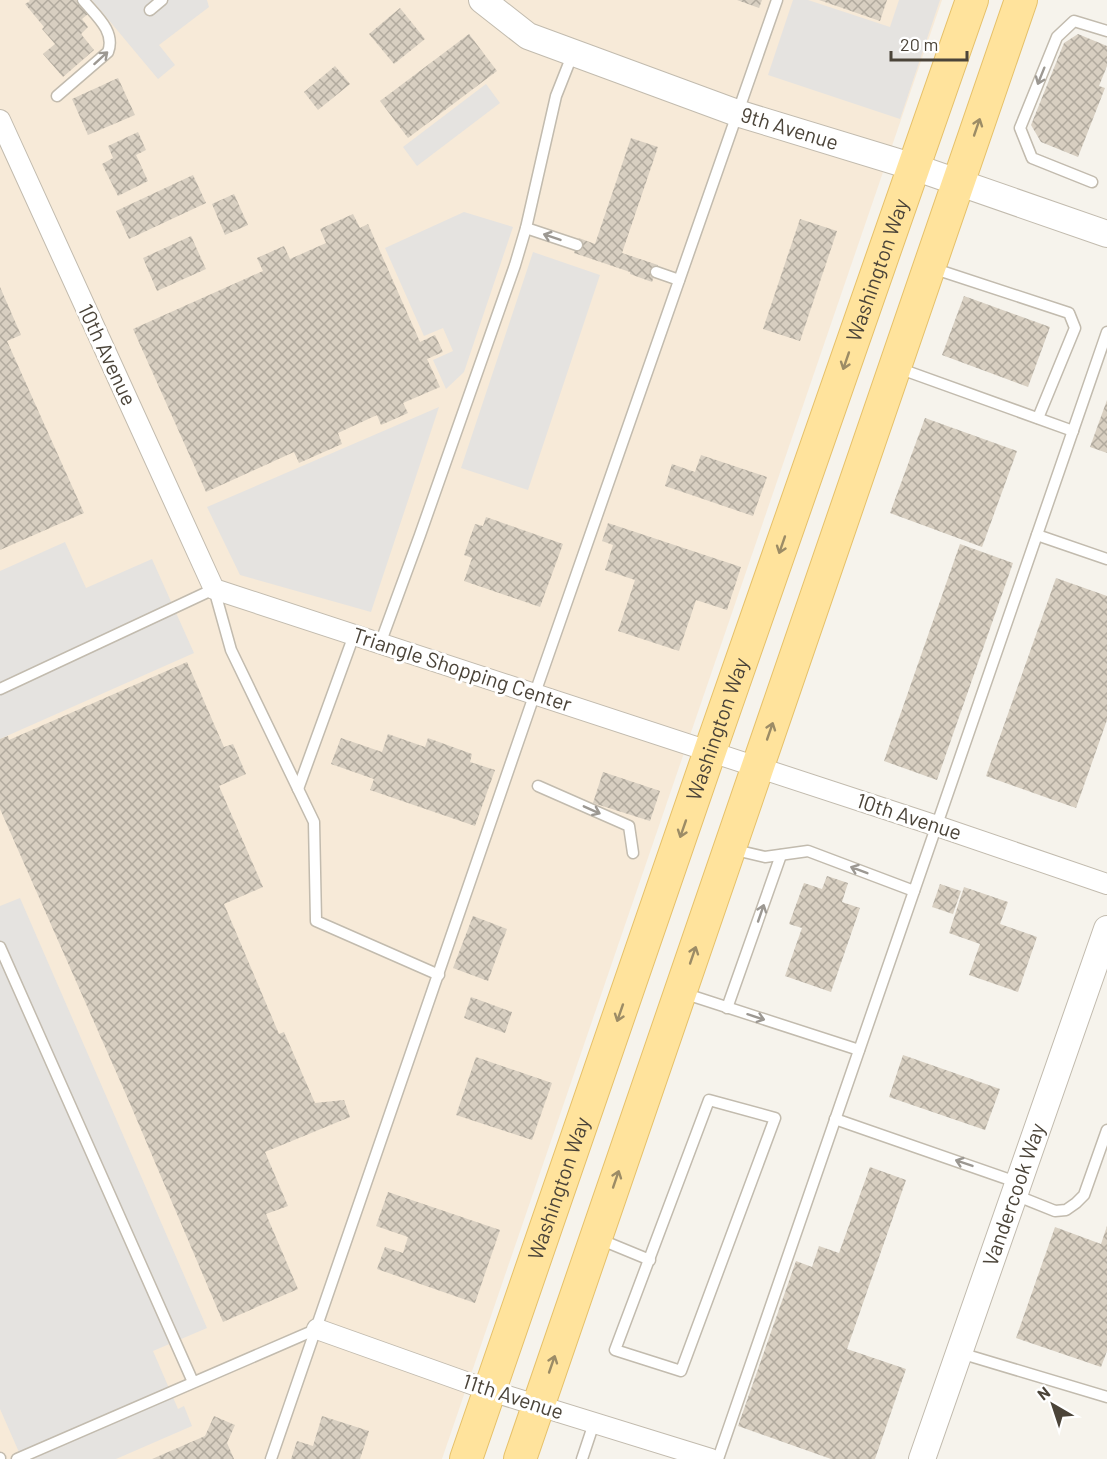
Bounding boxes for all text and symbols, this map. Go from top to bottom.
scale bar [891,24,968,62]
text: 20 m [900,33,938,55]
one-way arrow [93,51,108,65]
one-way arrow [1035,66,1046,85]
street label: 9th Avenue [738,101,842,154]
one-way arrow [973,119,984,137]
street label: Washington Way [840,195,913,345]
one-way arrow [543,230,562,241]
street label: 10th Avenue [74,300,143,409]
one-way arrow [840,351,851,370]
one-way arrow [775,536,786,554]
street label: Triangle Shopping Center [350,621,576,716]
street label: Washington Way [680,654,753,803]
one-way arrow [765,722,776,741]
street label: 10th Avenue [854,787,965,844]
one-way arrow [582,804,600,816]
one-way arrow [677,819,688,838]
one-way arrow [851,864,869,875]
one-way arrow [756,904,767,923]
one-way arrow [688,946,699,965]
one-way arrow [614,1003,625,1022]
one-way arrow [746,1012,765,1023]
street label: Washington Way [522,1113,594,1263]
street label: Vandercook Way [976,1119,1049,1269]
one-way arrow [955,1157,974,1168]
one-way arrow [611,1171,622,1189]
one-way arrow [548,1355,559,1374]
street label: 11th Avenue [460,1368,567,1424]
north arrow [1023,1375,1083,1435]
text: N [1033,1382,1053,1404]

